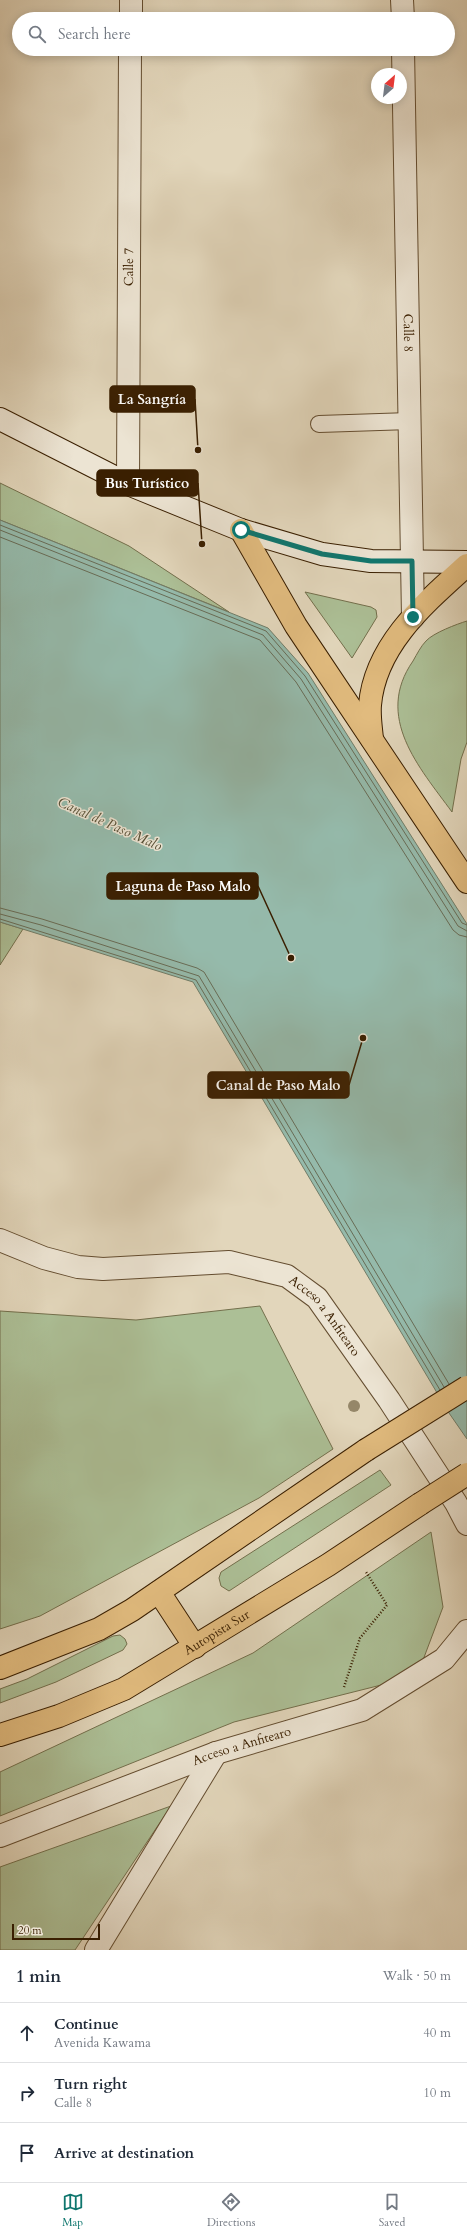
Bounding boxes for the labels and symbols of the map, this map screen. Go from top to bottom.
north arrow [371,68,407,104]
street label: Calle 7 [120,247,138,286]
street label: Calle 8 [399,314,417,352]
callout: La Sangría [110,386,195,412]
text: La Sangría [118,390,186,409]
callout: Bus Turístico [97,470,198,496]
text: Bus Turístico [105,474,189,493]
route start [232,521,250,539]
route end [404,608,422,626]
water label: Canal de Paso Malo [55,792,166,856]
callout: Laguna de Paso Malo [107,873,258,899]
text: Laguna de Paso Malo [115,877,251,896]
callout: Canal de Paso Malo [208,1072,349,1098]
text: Canal de Paso Malo [216,1076,340,1095]
street label: Acceso a Anfitearo [285,1271,364,1360]
street label: Autopista Sur [180,1606,253,1660]
street label: Acceso a Anfitearo [190,1722,293,1770]
scale bar [12,1922,100,1941]

